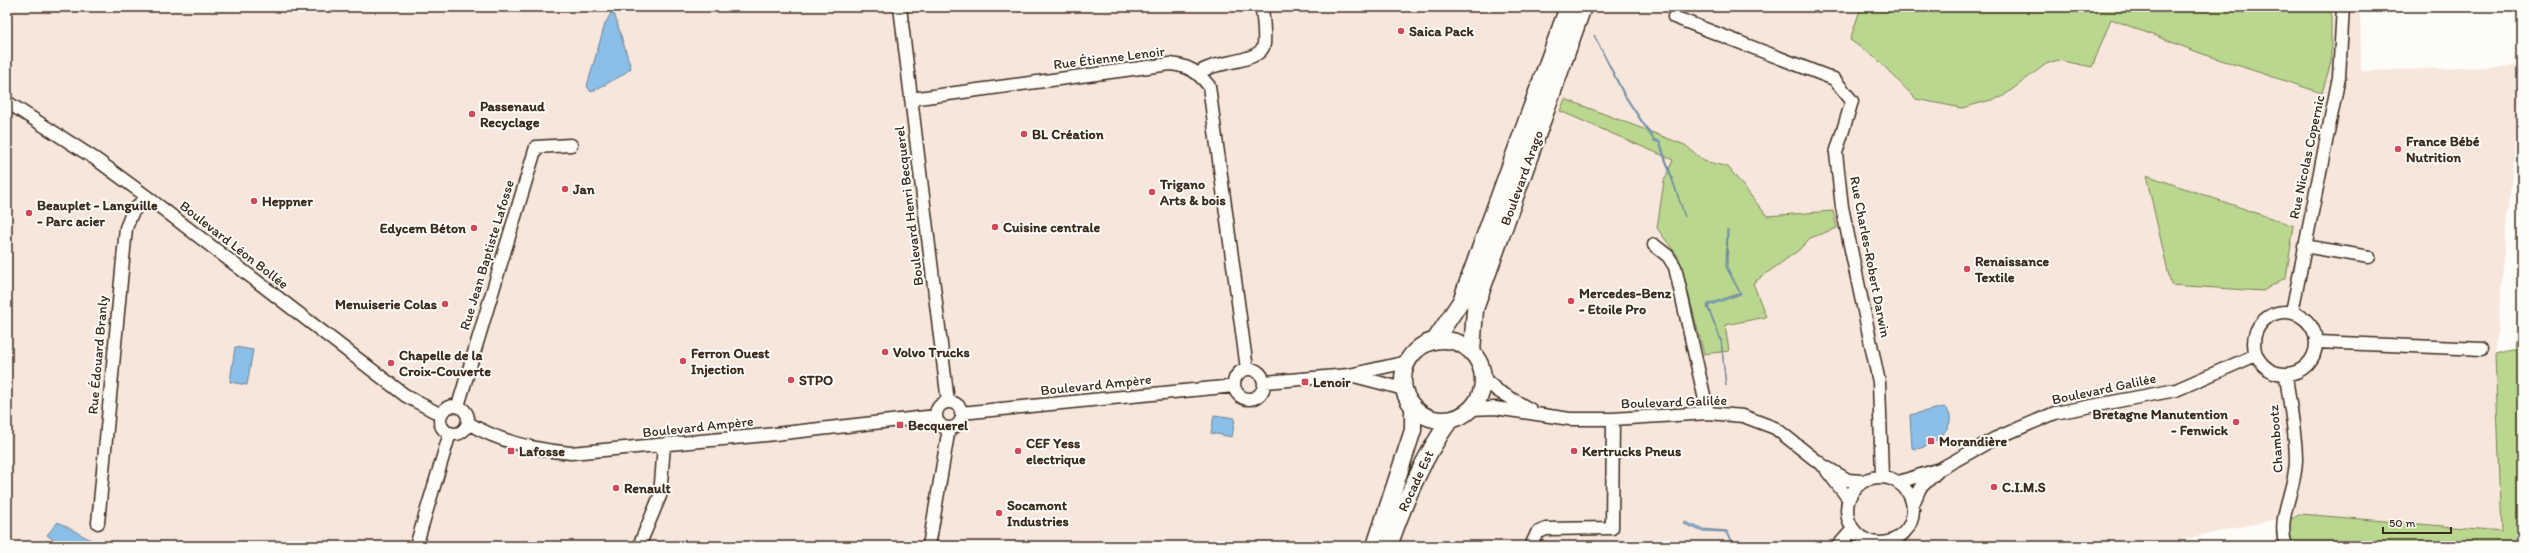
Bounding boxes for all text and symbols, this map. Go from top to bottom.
place label: Saica Pack [1409,23,1474,40]
marker: Saica Pack [1396,26,1406,36]
street label: Rue Étienne Lenoir [1052,43,1166,73]
street label: Rue Nicolas Copernic [2286,93,2329,221]
place label: Passenaud Recyclage [480,98,545,131]
marker: Passenaud Recyclage [467,109,477,119]
street label: Boulevard Henri Becquerel [891,125,927,287]
place label: BL Création [1032,126,1104,143]
street label: Boulevard Arago [1497,128,1547,228]
marker: BL Création [1019,129,1029,139]
place label: France Bébé Nutrition [2406,133,2480,166]
marker: France Bébé Nutrition [2393,144,2403,154]
street label: Rue Charles-Robert Darwin [1846,175,1894,339]
place label: Trigano Arts & bois [1159,176,1226,209]
street label: Rue Jean Baptiste Lafosse [456,178,518,332]
place label: Jan [572,181,595,198]
marker: Jan [560,184,570,194]
marker: Trigano Arts & bois [1147,187,1157,197]
place label: Heppner [262,193,313,210]
marker: Heppner [249,196,259,206]
place label: Beauplet - Languille - Parc acier [37,197,158,230]
street label: Boulevard Léon Bollée [176,197,292,293]
marker: Beauplet - Languille - Parc acier [24,208,34,218]
place label: Cuisine centrale [1003,219,1100,236]
place label: Edycem Béton [380,220,466,237]
marker: Cuisine centrale [990,222,1000,232]
marker: Edycem Béton [469,223,479,233]
place label: Renaissance Textile [1974,253,2050,286]
marker: Renaissance Textile [1962,264,1972,274]
place label: Mercedes-Benz - Etoile Pro [1579,285,1672,318]
street label: Rue Édouard Branly [84,295,112,415]
place label: Menuiserie Colas [335,296,437,313]
marker: Mercedes-Benz - Etoile Pro [1566,296,1576,306]
marker: Menuiserie Colas [440,299,450,309]
place label: Volvo Trucks [893,344,970,361]
place label: Ferron Ouest Injection [691,345,770,378]
place label: Chapelle de la Croix-Couverte [399,347,491,380]
marker: Volvo Trucks [880,347,890,357]
marker: Ferron Ouest Injection [678,356,688,366]
marker: Chapelle de la Croix-Couverte [386,358,396,368]
street label: Boulevard Galilée [2050,370,2158,408]
street label: Boulevard Ampère [1040,371,1153,399]
place label: STPO [799,372,833,389]
place label: Lenoir [1313,374,1351,391]
marker: STPO [786,375,796,385]
marker: Lenoir [1300,377,1310,387]
street label: Boulevard Galilée [1621,392,1728,412]
street label: Chambootz [2265,404,2287,474]
place label: Bretagne Manutention - Fenwick [2092,406,2229,439]
street label: Boulevard Ampère [642,413,755,441]
place label: Becquerel [908,417,969,434]
marker: Bretagne Manutention - Fenwick [2231,417,2241,427]
marker: Becquerel [895,420,905,430]
place label: Morandière [1939,433,2007,450]
place label: CEF Yess electrique [1026,435,1086,468]
marker: Morandière [1926,436,1936,446]
place label: Lafosse [519,443,565,460]
place label: Kertrucks Pneus [1582,443,1681,460]
marker: Lafosse [506,446,516,456]
marker: CEF Yess electrique [1013,446,1023,456]
marker: Kertrucks Pneus [1569,446,1579,456]
street label: Rocade Est [1394,448,1438,514]
place label: C.I.M.S [2002,479,2046,496]
place label: Renault [624,480,672,497]
marker: C.I.M.S [1989,482,1999,492]
marker: Renault [611,483,621,493]
place label: Socamont Industries [1007,497,1069,530]
marker: Socamont Industries [994,508,1004,518]
scale bar [2383,509,2451,535]
text: 50 m [2389,516,2415,530]

